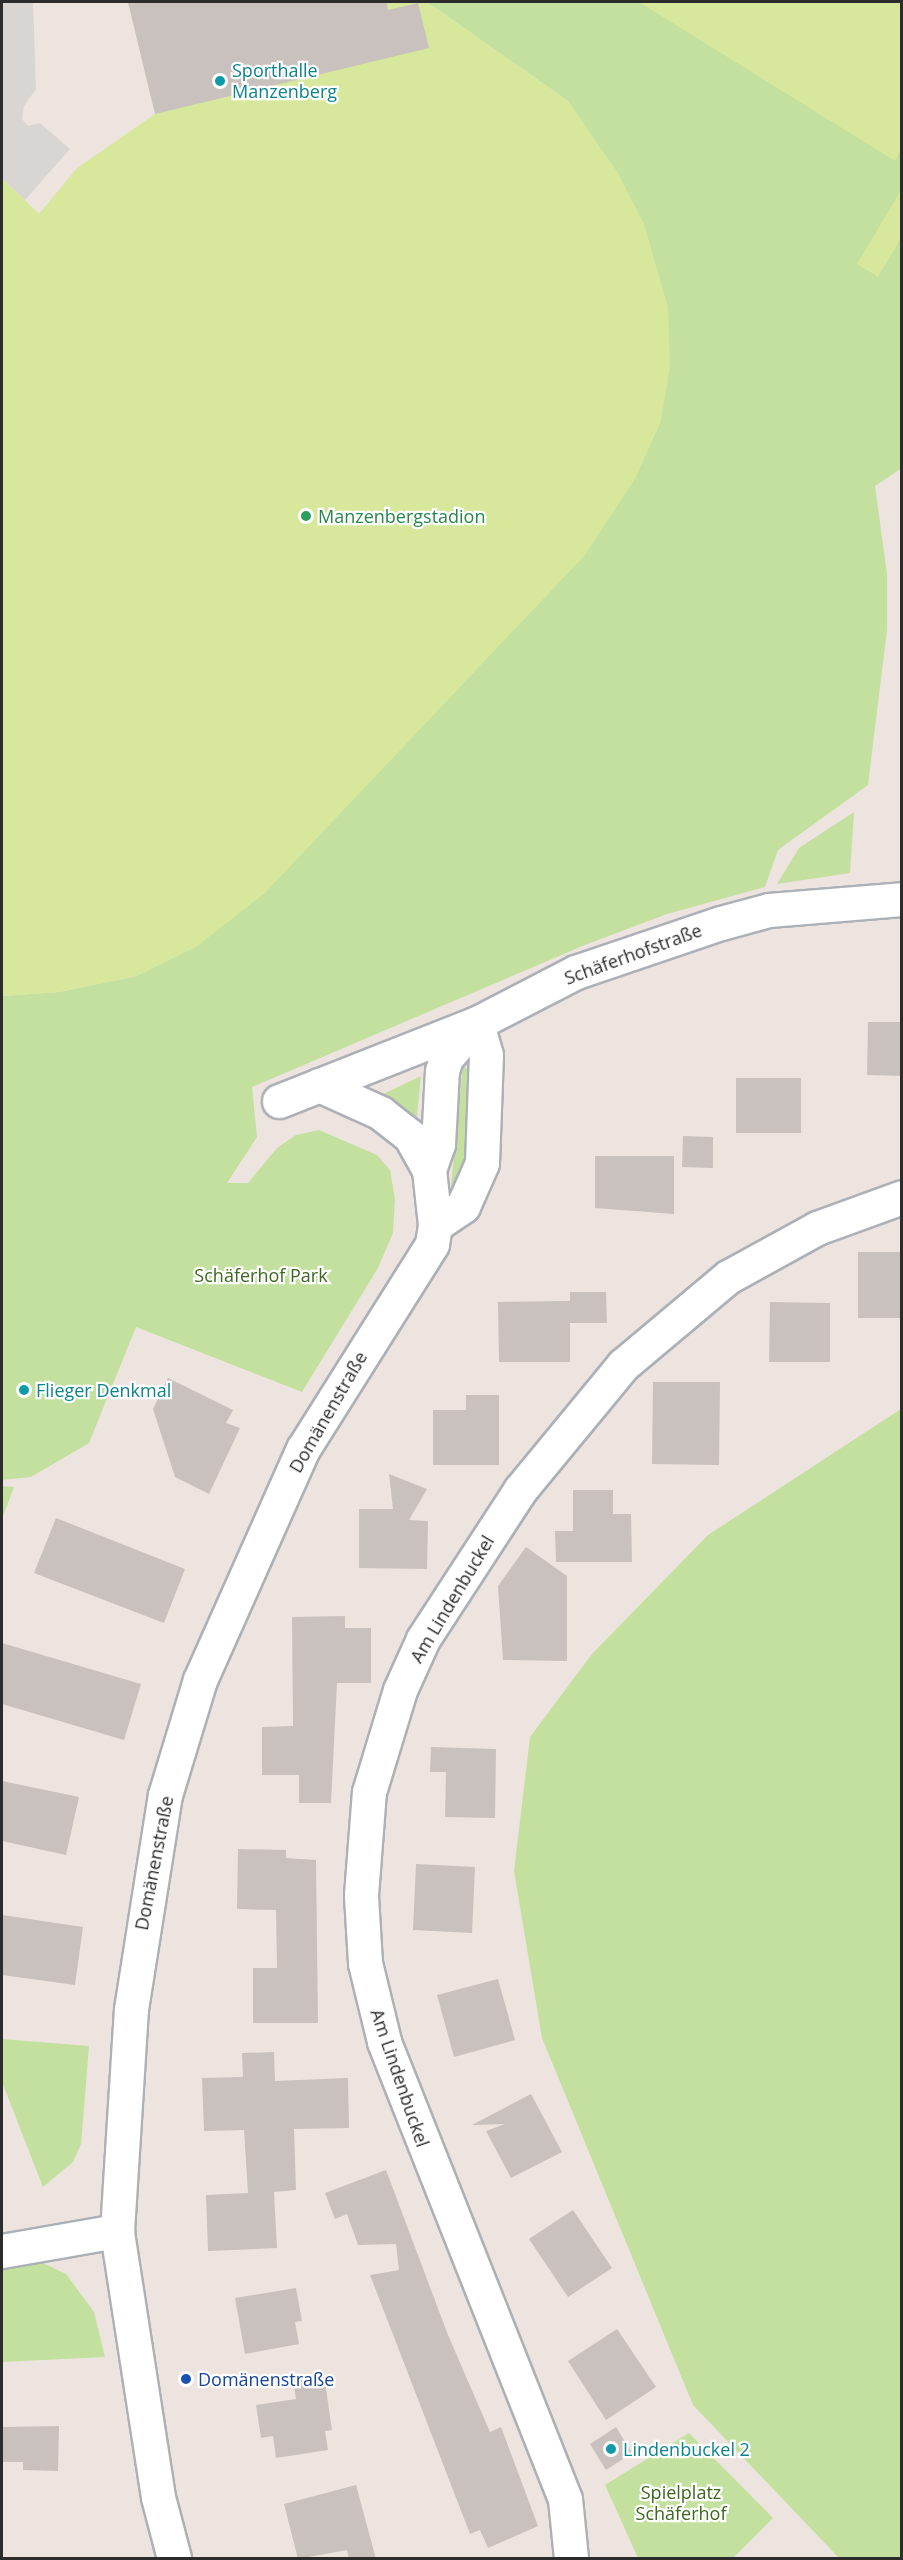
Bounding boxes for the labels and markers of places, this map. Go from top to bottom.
place label: Sporthalle Manzenberg [232,60,337,103]
marker: Sporthalle Manzenberg [213,74,227,88]
place label: Manzenbergstadion [318,505,485,527]
marker: Manzenbergstadion [299,509,313,523]
place label: Flieger Denkmal [36,1379,171,1401]
marker: Flieger Denkmal [17,1383,31,1397]
place label: Domänenstraße [198,2368,334,2390]
marker: Domänenstraße [179,2372,193,2386]
place label: Lindenbuckel 2 [623,2438,750,2460]
marker: Lindenbuckel 2 [604,2442,618,2456]

